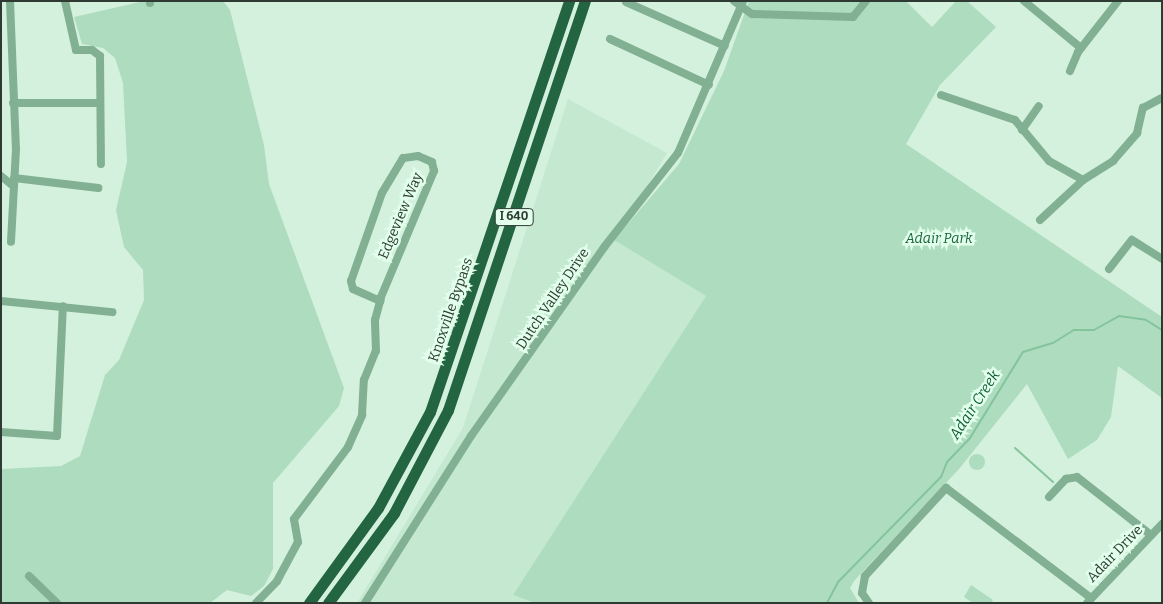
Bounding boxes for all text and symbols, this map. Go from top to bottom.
street label: Edgeview Way [375,170,427,262]
road number: I 640 [494,208,534,226]
park label: Adair Park [905,231,973,247]
street label: Dutch Valley Drive [513,245,593,353]
street label: Knoxville Bypass [425,256,477,364]
water label: Adair Creek [946,367,1004,443]
street label: Adair Drive [1084,522,1146,586]

